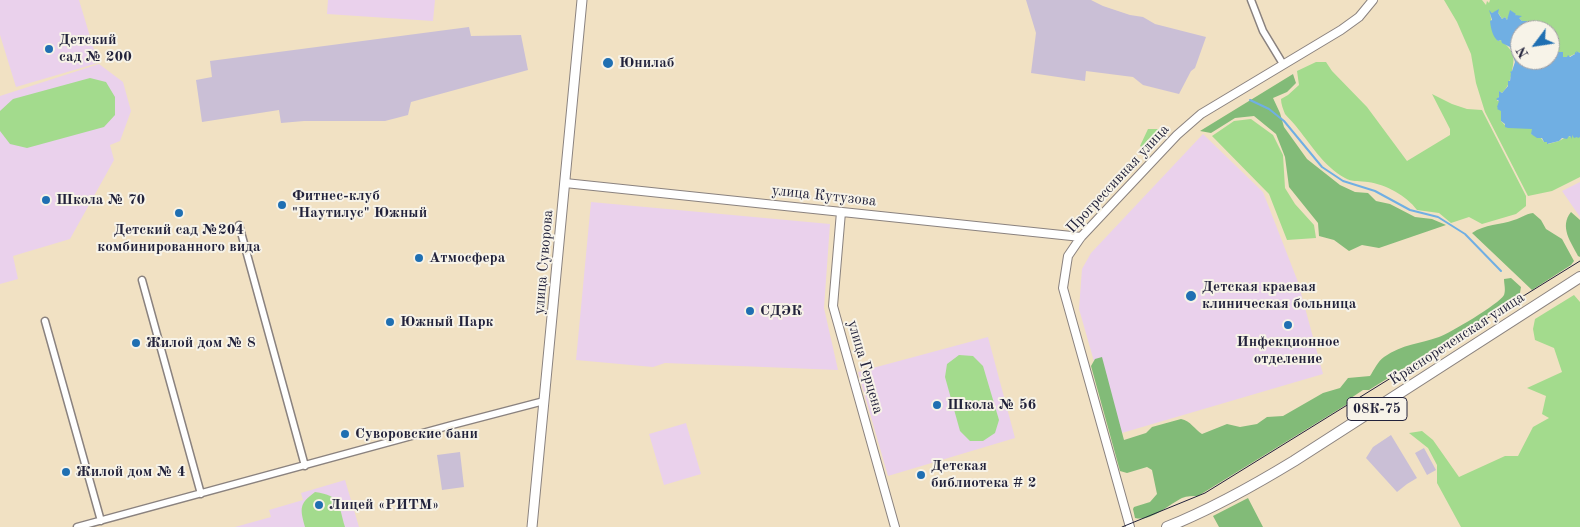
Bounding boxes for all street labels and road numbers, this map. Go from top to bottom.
street label: Прогрессивная улица [1063,121,1173,237]
street label: улица Кутузова [771,182,877,210]
street label: улица Суворова [530,209,558,315]
street label: Краснореченская улица [1386,289,1528,389]
street label: улица Герцена [843,318,887,416]
road number: 08К-75 [1347,398,1407,420]

